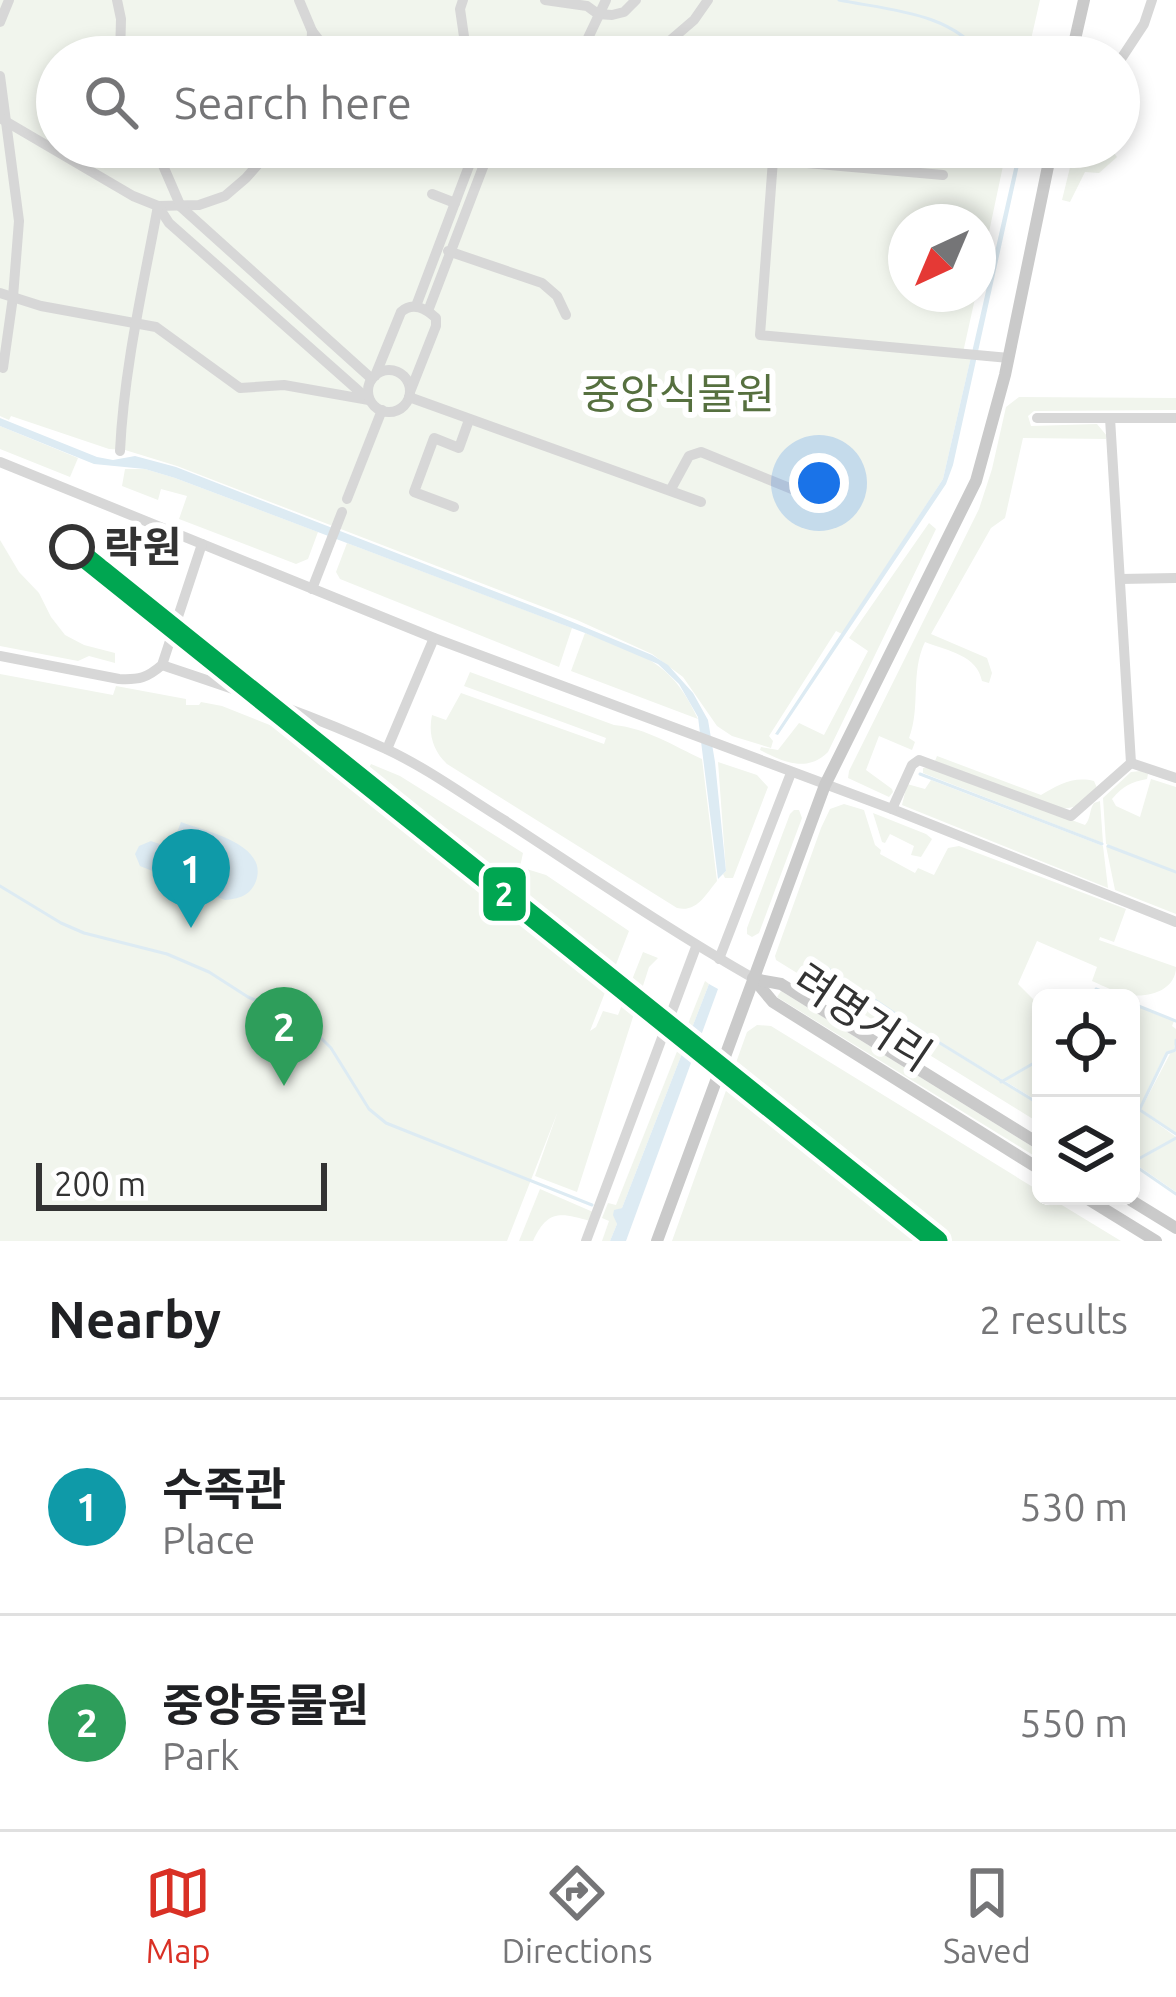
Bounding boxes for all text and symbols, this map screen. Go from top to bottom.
search box [36,36,1140,168]
icon: search [78,69,144,135]
text: Search here [174,77,412,128]
north arrow [888,204,996,312]
park label: 중앙식물원 [581,370,775,417]
your location [789,453,849,513]
place label: 락원 [104,523,181,570]
marker: 락원 [51,526,93,568]
pin: 1 [152,829,230,928]
line badge: 2 [481,865,528,923]
text: 2 [495,875,513,912]
street label: 려명거리 [786,954,940,1079]
pin: 2 [245,987,323,1086]
map controls [1032,989,1140,1205]
button: locate [1032,989,1140,1097]
button: layers [1032,1097,1140,1205]
scale bar [36,1157,327,1210]
text: 200 m [54,1165,146,1202]
text: Nearby [48,1290,221,1348]
text: 2 results [979,1298,1128,1341]
text: 수족관 [162,1463,286,1514]
text: 1 [76,1485,98,1528]
text: 530 m [1019,1485,1128,1528]
text: Place [162,1518,255,1561]
text: 중앙동물원 [162,1679,369,1730]
text: 2 [76,1701,98,1744]
text: 550 m [1019,1701,1128,1744]
text: Park [162,1734,240,1777]
tab: Map [145,1860,211,1969]
tab: Directions [502,1860,652,1969]
tab: Saved [943,1860,1031,1969]

